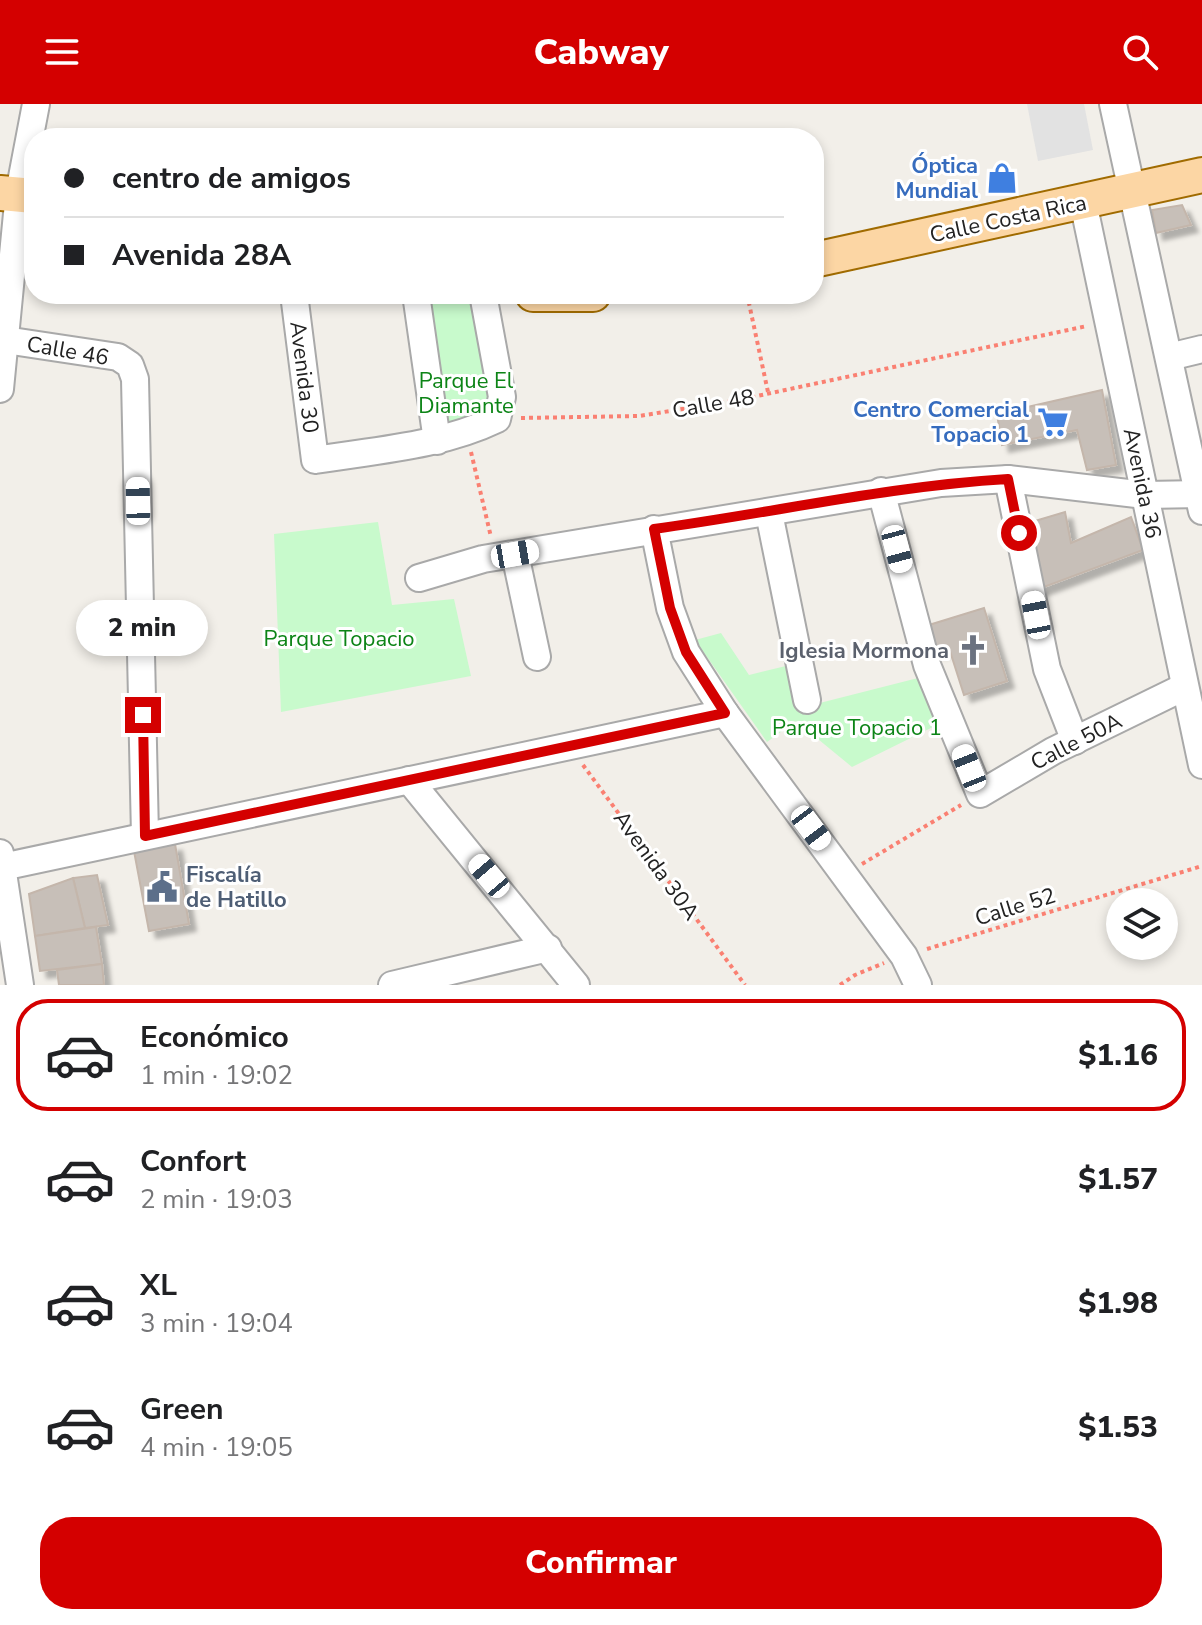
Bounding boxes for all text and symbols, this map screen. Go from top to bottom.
text: Cabway [533,28,669,77]
icon: menu [40,30,84,74]
icon: search [1118,30,1162,74]
place label: Óptica Mundial [895,151,978,206]
text: centro de amigos [112,158,351,199]
shop icon: Óptica Mundial [985,161,1019,195]
street label: Calle Costa Rica [927,188,1089,250]
text: Avenida 28A [112,235,291,276]
street label: Avenida 30 [282,319,326,435]
street label: Calle 46 [24,329,111,373]
park label: Parque El Diamante [418,366,514,421]
street label: Calle 48 [670,382,757,426]
place label: Centro Comercial Topacio 1 [853,395,1029,450]
supermarket icon: Centro Comercial Topacio 1 [1036,405,1070,439]
street label: Avenida 36 [1116,425,1168,541]
car [126,477,150,525]
route start [1001,515,1037,551]
car [879,523,915,575]
car [489,538,541,570]
car [1020,589,1052,641]
callout: 2 min [77,599,209,655]
text: 2 min [108,610,176,645]
park label: Parque Topacio [263,624,415,654]
church icon: Iglesia Mormona [956,633,990,667]
place label: Iglesia Mormona [779,636,949,666]
route end [125,697,161,733]
street label: Calle 50A [1026,706,1127,778]
park label: Parque Topacio 1 [772,713,942,743]
car [949,741,989,795]
car [787,802,835,854]
street label: Avenida 30A [606,805,706,926]
car [464,850,514,902]
place label: Fiscalía de Hatillo [186,860,287,915]
public building icon: Fiscalía de Hatillo [145,870,179,904]
street label: Calle 52 [971,881,1059,933]
map controls [1106,888,1178,960]
button: layers [1106,888,1178,960]
text: Económico [140,1017,289,1058]
icon: car [44,1019,116,1091]
text: $1.16 [1078,1035,1158,1076]
text: 1 min · 19:02 [140,1058,293,1093]
text: Confort [140,1141,246,1182]
icon: car [44,1143,116,1215]
text: $1.57 [1078,1159,1158,1200]
text: 2 min · 19:03 [140,1182,293,1217]
text: XL [140,1265,177,1306]
icon: car [44,1267,116,1339]
text: $1.98 [1078,1283,1158,1324]
text: 3 min · 19:04 [140,1306,293,1341]
text: Green [140,1389,224,1430]
icon: car [44,1391,116,1463]
text: $1.53 [1078,1407,1158,1448]
text: 4 min · 19:05 [140,1430,293,1465]
button: Confirmar [40,1517,1162,1609]

